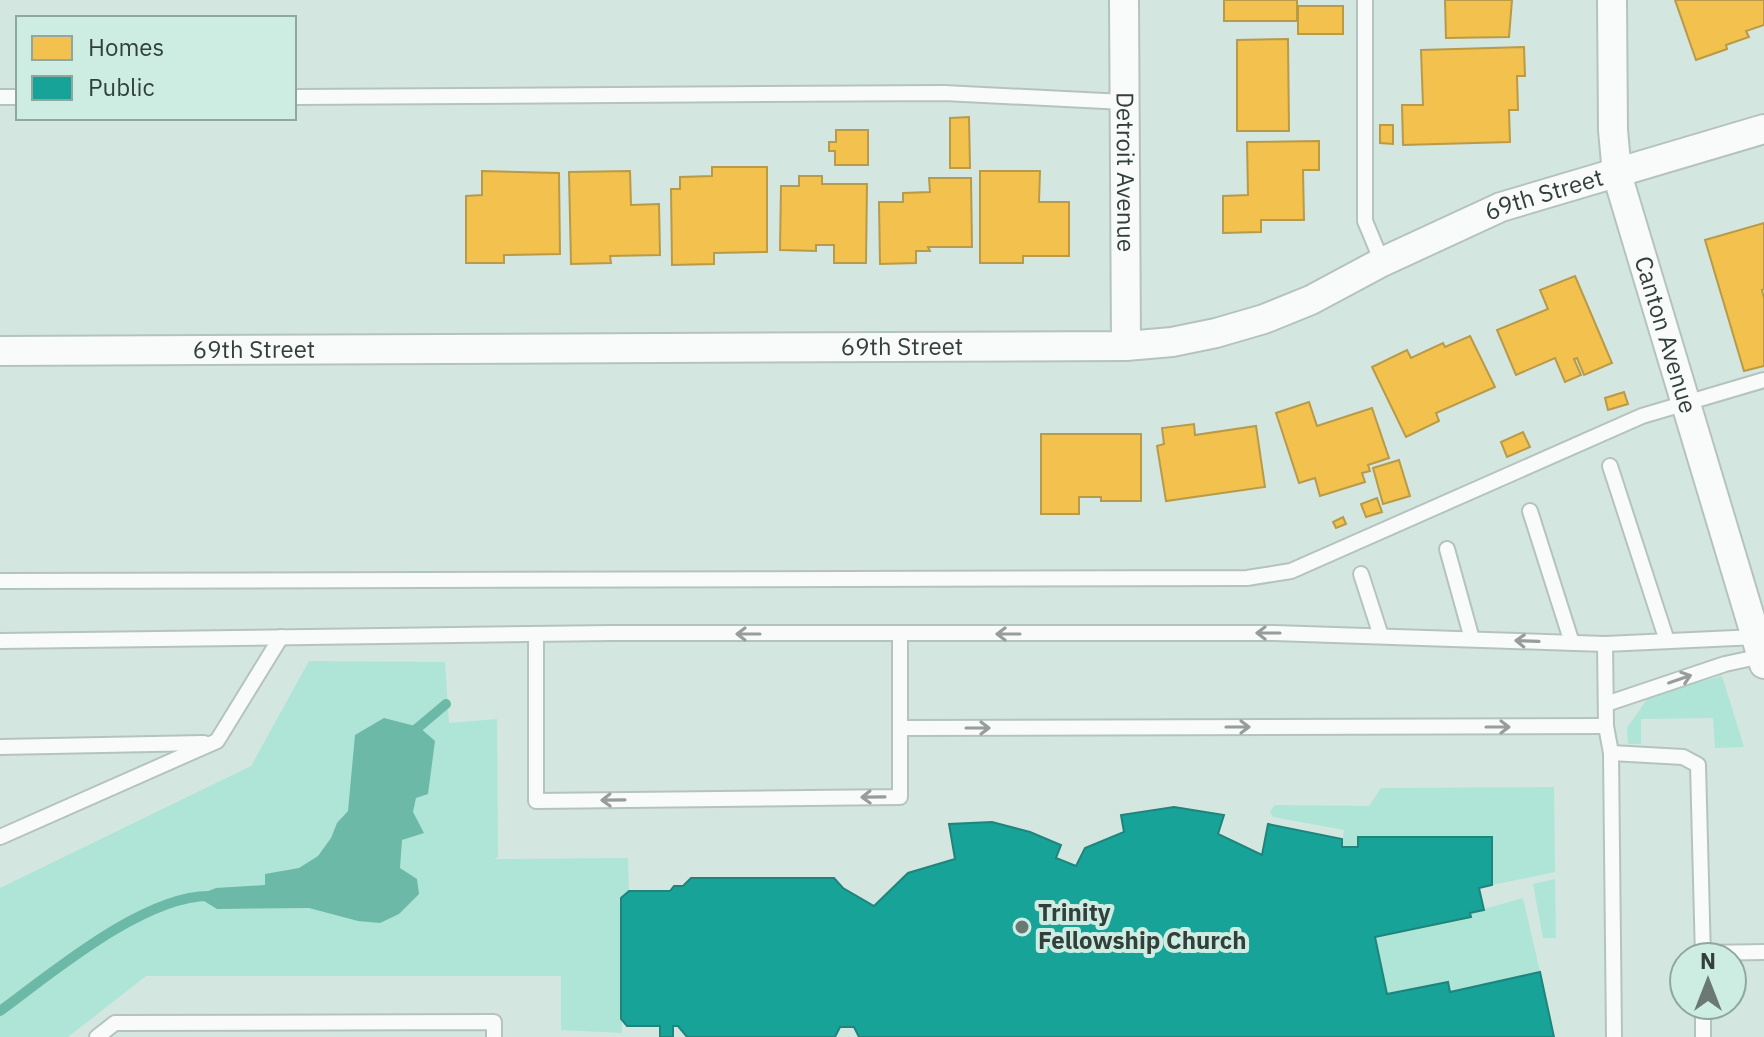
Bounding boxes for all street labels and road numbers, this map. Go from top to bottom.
street label: Detroit Avenue [1110,92,1142,252]
street label: 69th Street [1479,161,1607,228]
street label: Canton Avenue [1627,252,1705,417]
street label: 69th Street [841,330,963,362]
street label: 69th Street [193,333,315,365]

